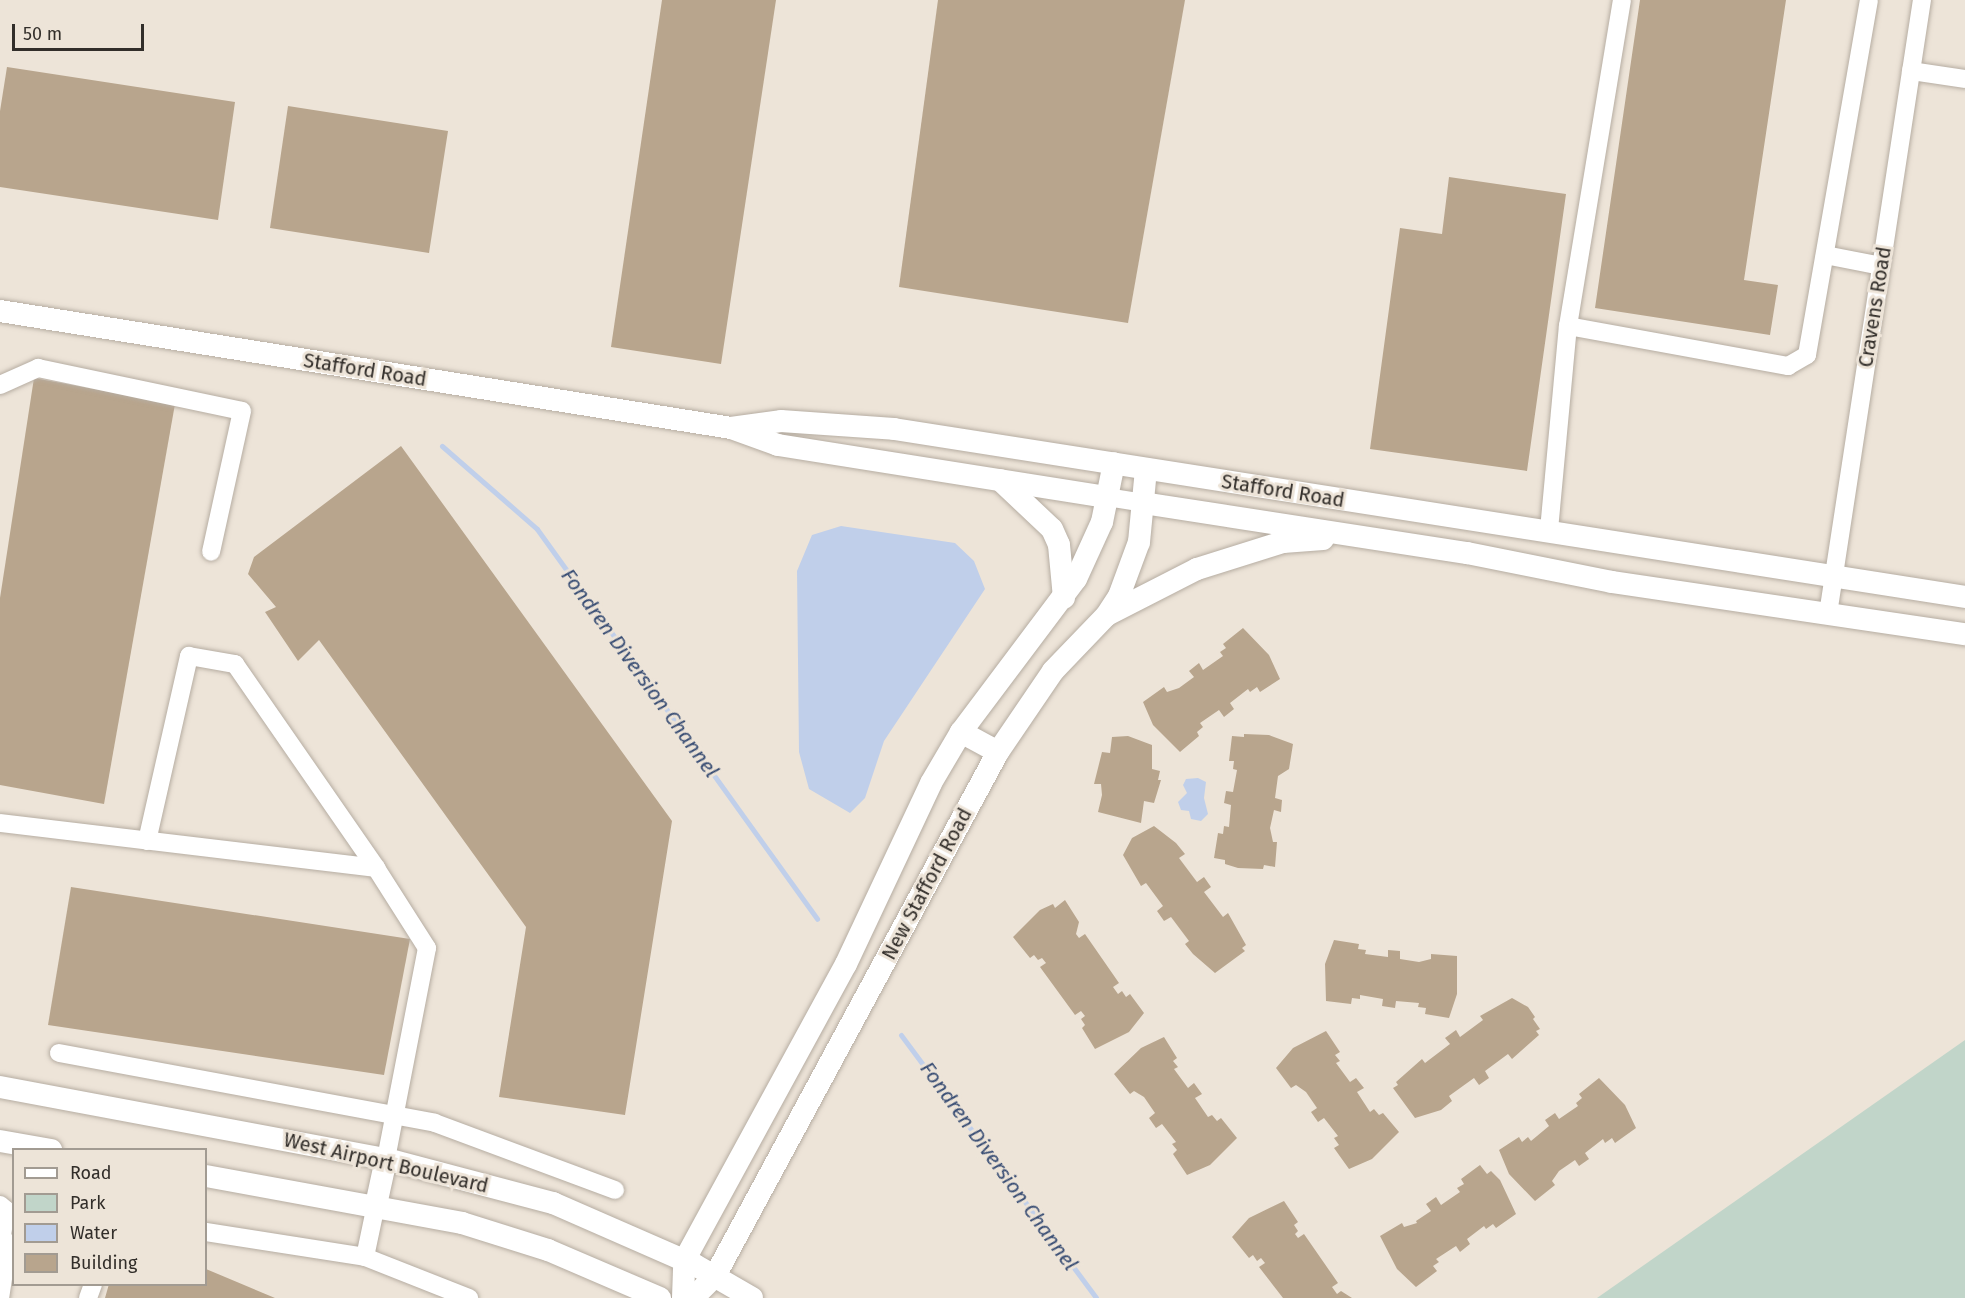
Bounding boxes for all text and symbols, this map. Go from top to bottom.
scale bar [15,12,147,50]
text: 50 m [23,23,62,45]
street label: Cravens Road [1854,245,1896,369]
street label: Stafford Road [302,348,428,392]
street label: Stafford Road [1220,469,1346,513]
water label: Fondren Diversion Channel [556,564,724,782]
street label: New Stafford Road [877,804,977,964]
water label: Fondren Diversion Channel [915,1057,1083,1275]
street label: West Airport Boulevard [281,1128,491,1198]
legend [12,1148,207,1286]
text: Road [70,1162,112,1184]
text: Park [70,1192,105,1214]
text: Water [70,1222,117,1244]
text: Building [70,1252,137,1274]

